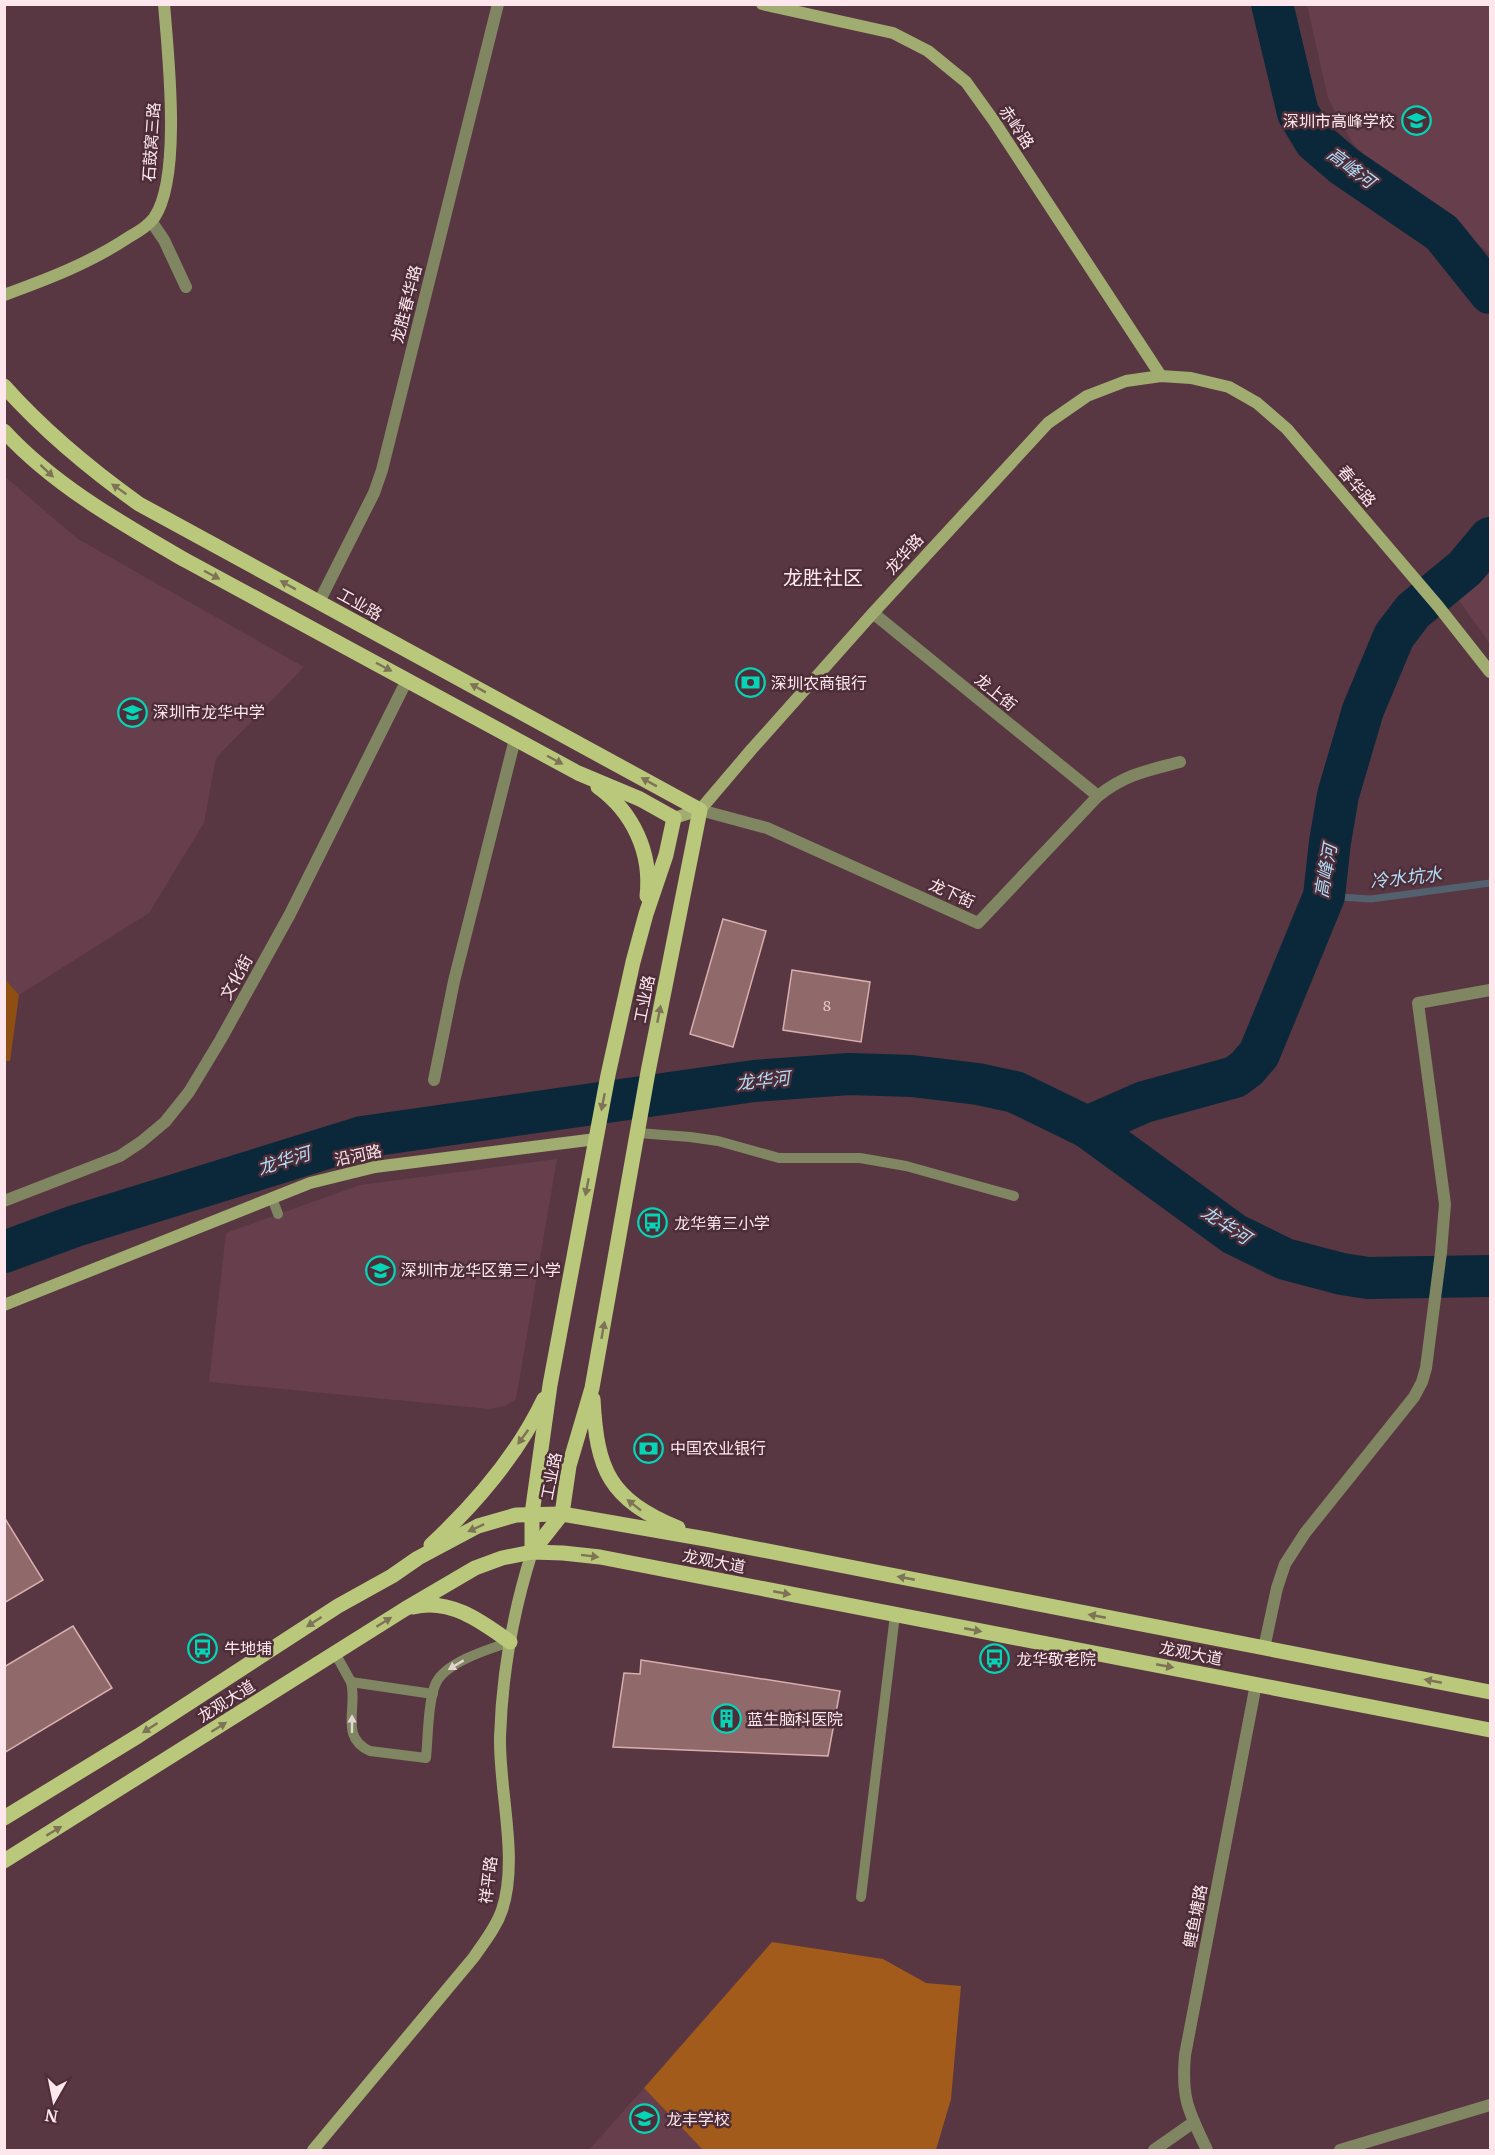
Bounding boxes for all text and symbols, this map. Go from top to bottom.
street label: 石鼓窝三路 [138,101,164,183]
street label: 赤岭路 [995,102,1039,152]
school or university icon: 深圳市高峰学校 [1400,105,1432,137]
place label: 深圳市高峰学校 [1283,111,1395,131]
water label: 高峰河 [1323,142,1382,195]
street label: 龙胜春华路 [387,263,425,345]
street label: 春华路 [1334,461,1380,511]
one-way arrow [39,464,54,477]
one-way arrow [111,483,127,495]
street label: 龙华路 [881,529,927,579]
district label: 龙胜社区 [783,565,863,590]
one-way arrow [204,570,221,580]
one-way arrow [279,580,296,590]
street label: 工业路 [334,584,386,624]
one-way arrow [375,662,392,672]
bank icon: 深圳农商银行 [734,667,766,699]
street label: 龙上街 [971,669,1021,715]
place label: 深圳农商银行 [771,673,867,693]
one-way arrow [469,683,486,693]
school or university icon: 深圳市龙华中学 [116,696,148,728]
place label: 深圳市龙华中学 [153,702,265,722]
one-way arrow [547,755,564,765]
one-way arrow [640,777,657,787]
water label: 高峰河 [1309,839,1342,899]
water label: 冷水坑水 [1369,862,1444,893]
street label: 龙下街 [926,874,978,912]
street label: 文化街 [216,951,256,1003]
street label: 工业路 [630,974,658,1024]
house number: 8 [823,997,831,1015]
one-way arrow [655,1004,664,1023]
water label: 龙华河 [735,1066,794,1095]
one-way arrow [598,1093,607,1112]
street label: 沿河路 [332,1140,384,1170]
water label: 龙华河 [255,1141,316,1179]
one-way arrow [582,1178,591,1197]
water label: 龙华河 [1197,1200,1258,1251]
bus stop icon: 龙华第三小学 [637,1207,669,1239]
place label: 龙华第三小学 [674,1213,770,1233]
school or university icon: 深圳市龙华区第三小学 [364,1254,396,1286]
place label: 深圳市龙华区第三小学 [401,1260,561,1280]
one-way arrow [598,1321,607,1340]
one-way arrow [518,1429,530,1444]
bank icon: 中国农业银行 [633,1432,665,1464]
place label: 中国农业银行 [670,1438,766,1458]
street label: 工业路 [537,1451,565,1501]
one-way arrow [626,1498,642,1511]
one-way arrow [467,1524,484,1533]
street label: 龙观大道 [681,1545,747,1577]
one-way arrow [581,1551,600,1561]
one-way arrow [896,1573,915,1582]
one-way arrow [772,1589,791,1598]
one-way arrow [1088,1611,1107,1620]
one-way arrow [306,1616,322,1627]
one-way arrow [376,1617,392,1628]
one-way arrow [964,1626,983,1635]
bus stop icon: 牛地埔 [187,1632,219,1664]
street label: 龙观大道 [1158,1637,1224,1669]
place label: 牛地埔 [224,1638,272,1658]
bus stop icon: 龙华敬老院 [979,1643,1011,1675]
place label: 龙华敬老院 [1016,1649,1096,1669]
one-way arrow [448,1660,464,1671]
one-way arrow [1155,1662,1174,1671]
street label: 龙观大道 [194,1676,258,1726]
one-way arrow [1423,1676,1442,1685]
building icon: 蓝生脑科医院 [710,1703,742,1735]
place label: 蓝生脑科医院 [747,1709,843,1729]
one-way arrow [347,1715,357,1734]
one-way arrow [211,1721,228,1732]
one-way arrow [142,1722,159,1733]
one-way arrow [46,1825,62,1836]
street label: 祥平路 [475,1855,501,1905]
street label: 鲤鱼塘路 [1179,1883,1211,1949]
north arrow [24,2071,84,2131]
school or university icon: 龙丰学校 [629,2103,661,2135]
text: N [43,2105,59,2127]
place label: 龙丰学校 [666,2109,730,2129]

